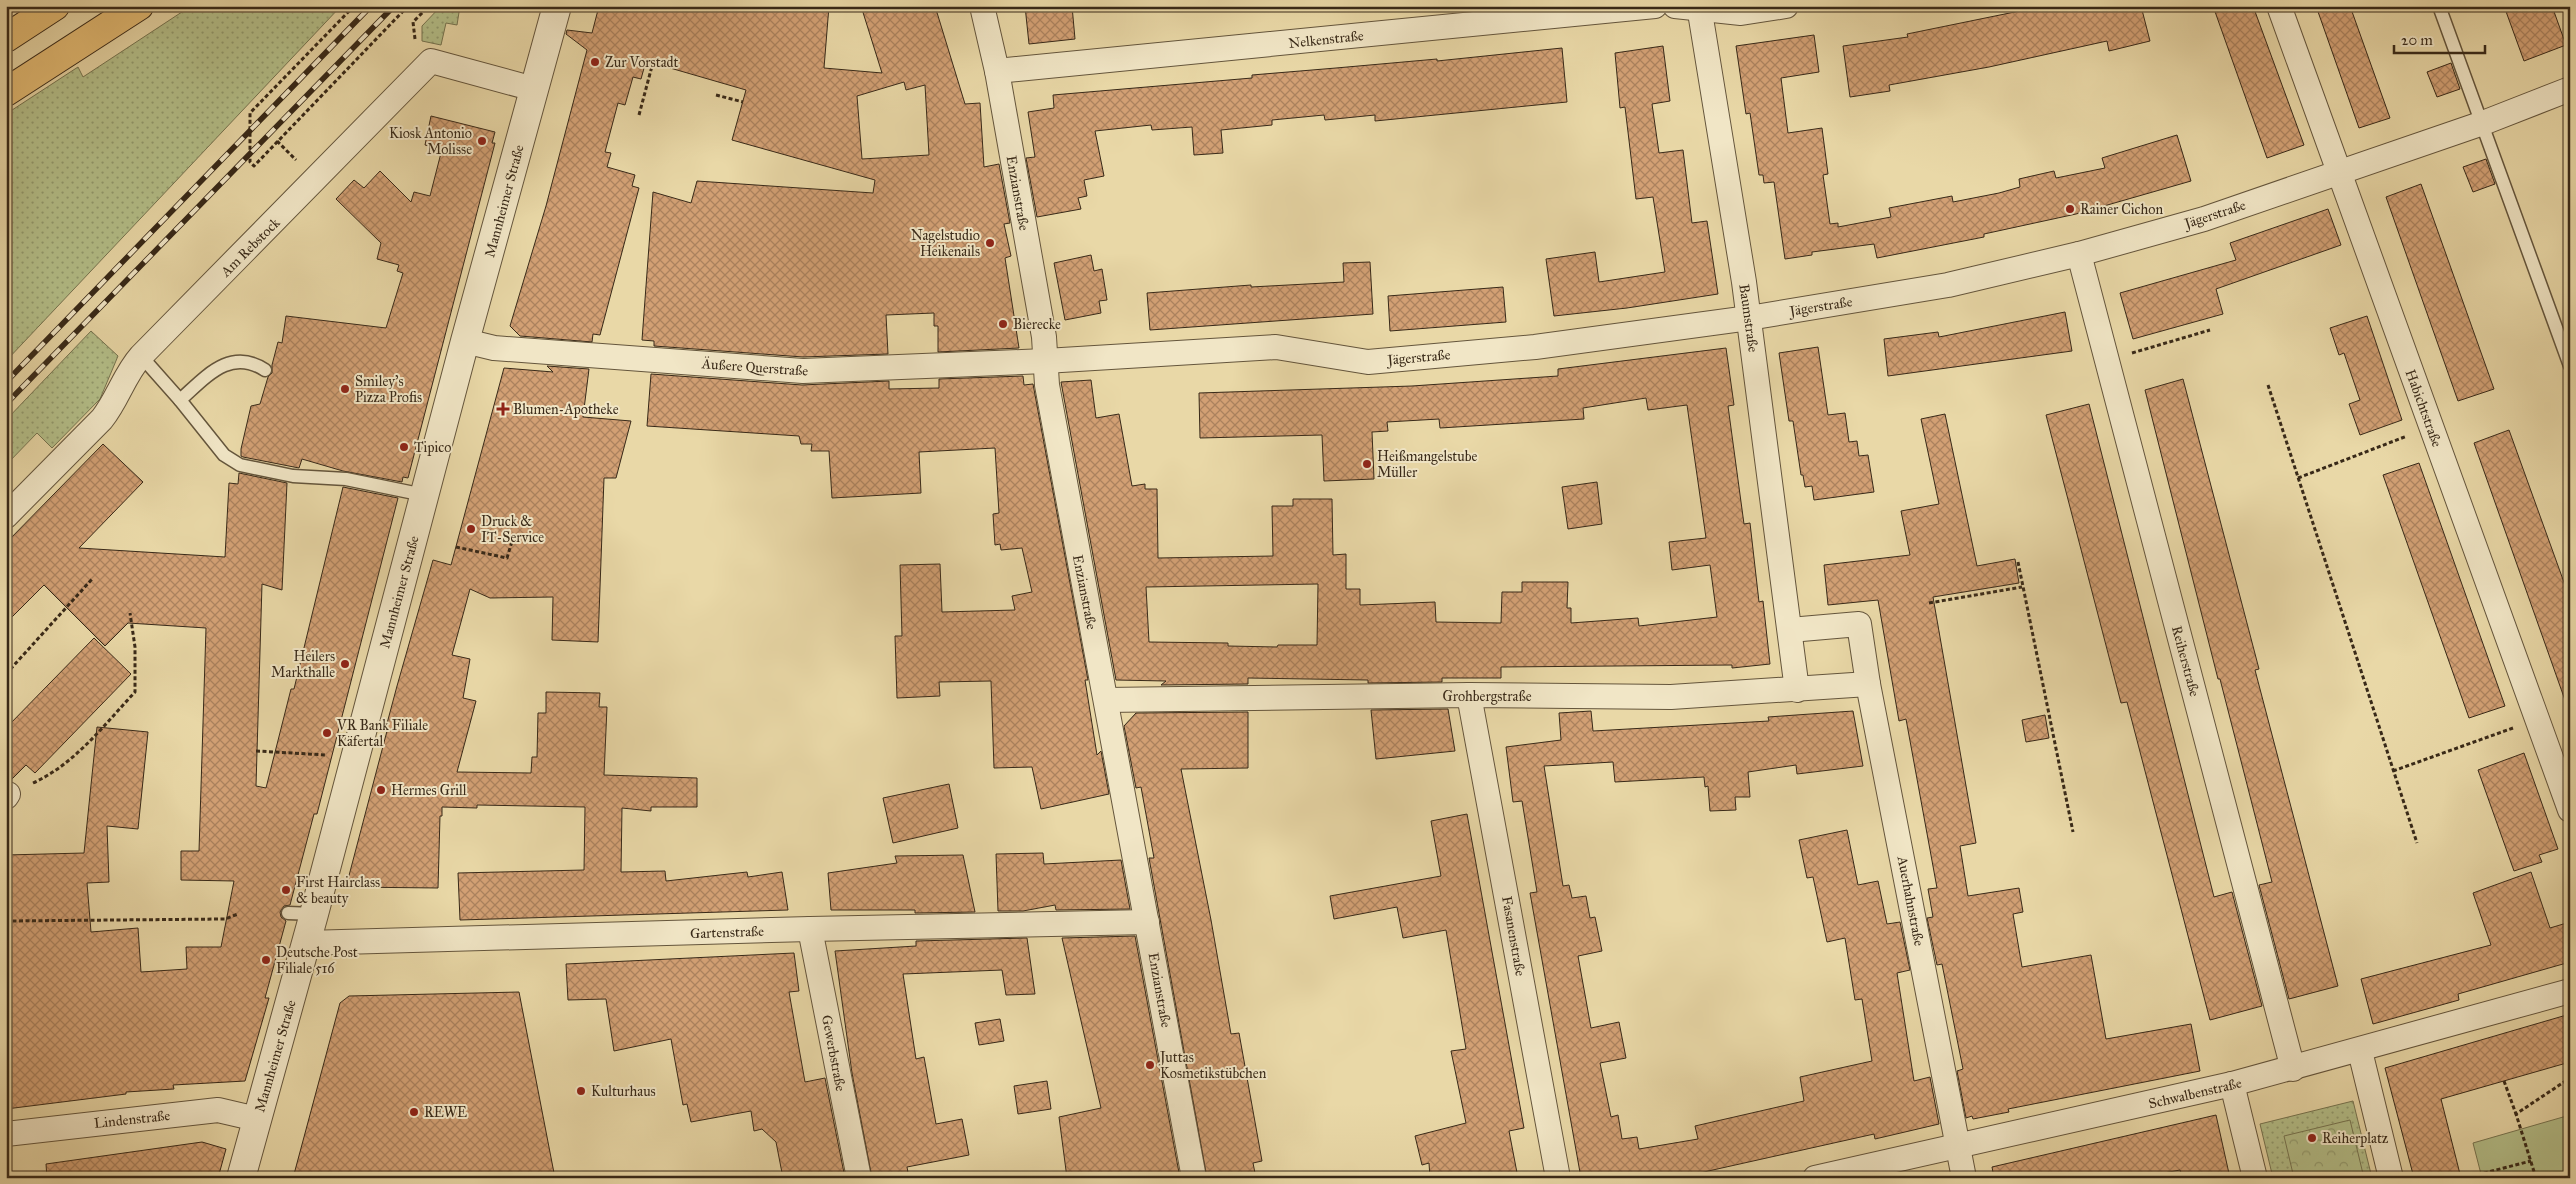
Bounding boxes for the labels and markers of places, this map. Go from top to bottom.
place label: Zur Vorstadt [605,54,679,71]
marker: Zur Vorstadt [589,56,601,68]
place label: Kiosk Antonio Molisse [389,125,472,158]
marker: Kiosk Antonio Molisse [476,135,488,147]
place label: Rainer Cichon [2080,201,2163,218]
marker: Rainer Cichon [2064,203,2076,215]
place label: Nagelstudio Heikenails [911,227,980,260]
marker: Nagelstudio Heikenails [984,237,996,249]
place label: Bierecke [1013,316,1061,333]
marker: Bierecke [997,318,1009,330]
place label: Smiley's Pizza Profis [355,373,422,406]
marker: Smiley's Pizza Profis [339,383,351,395]
place label: Blumen-Apotheke [513,401,619,418]
marker: Blumen-Apotheke [497,403,509,415]
place label: Tipico [414,439,451,456]
marker: Tipico [398,441,410,453]
place label: Heißmangelstube Müller [1377,448,1478,481]
marker: Heißmangelstube Müller [1361,458,1373,470]
place label: Druck & IT-Service [481,513,544,546]
marker: Druck & IT-Service [465,523,477,535]
place label: Heilers Markthalle [271,648,335,681]
marker: Heilers Markthalle [339,658,351,670]
place label: VR Bank Filiale Käfertal [336,717,428,750]
marker: VR Bank Filiale Käfertal [321,727,333,739]
place label: Hermes Grill [391,782,467,799]
marker: Hermes Grill [375,784,387,796]
place label: First Hairclass & beauty [296,874,380,907]
marker: First Hairclass & beauty [280,884,292,896]
place label: Deutsche Post Filiale 516 [276,944,358,977]
marker: Deutsche Post Filiale 516 [260,954,272,966]
place label: Juttas Kosmetikstübchen [1158,1049,1267,1082]
marker: Juttas Kosmetikstübchen [1144,1059,1156,1071]
place label: Kulturhaus [591,1083,656,1100]
marker: Kulturhaus [575,1085,587,1097]
place label: REWE [424,1104,467,1121]
marker: REWE [408,1106,420,1118]
place label: Reiherplatz [2322,1130,2389,1147]
marker: Reiherplatz [2306,1132,2318,1144]

